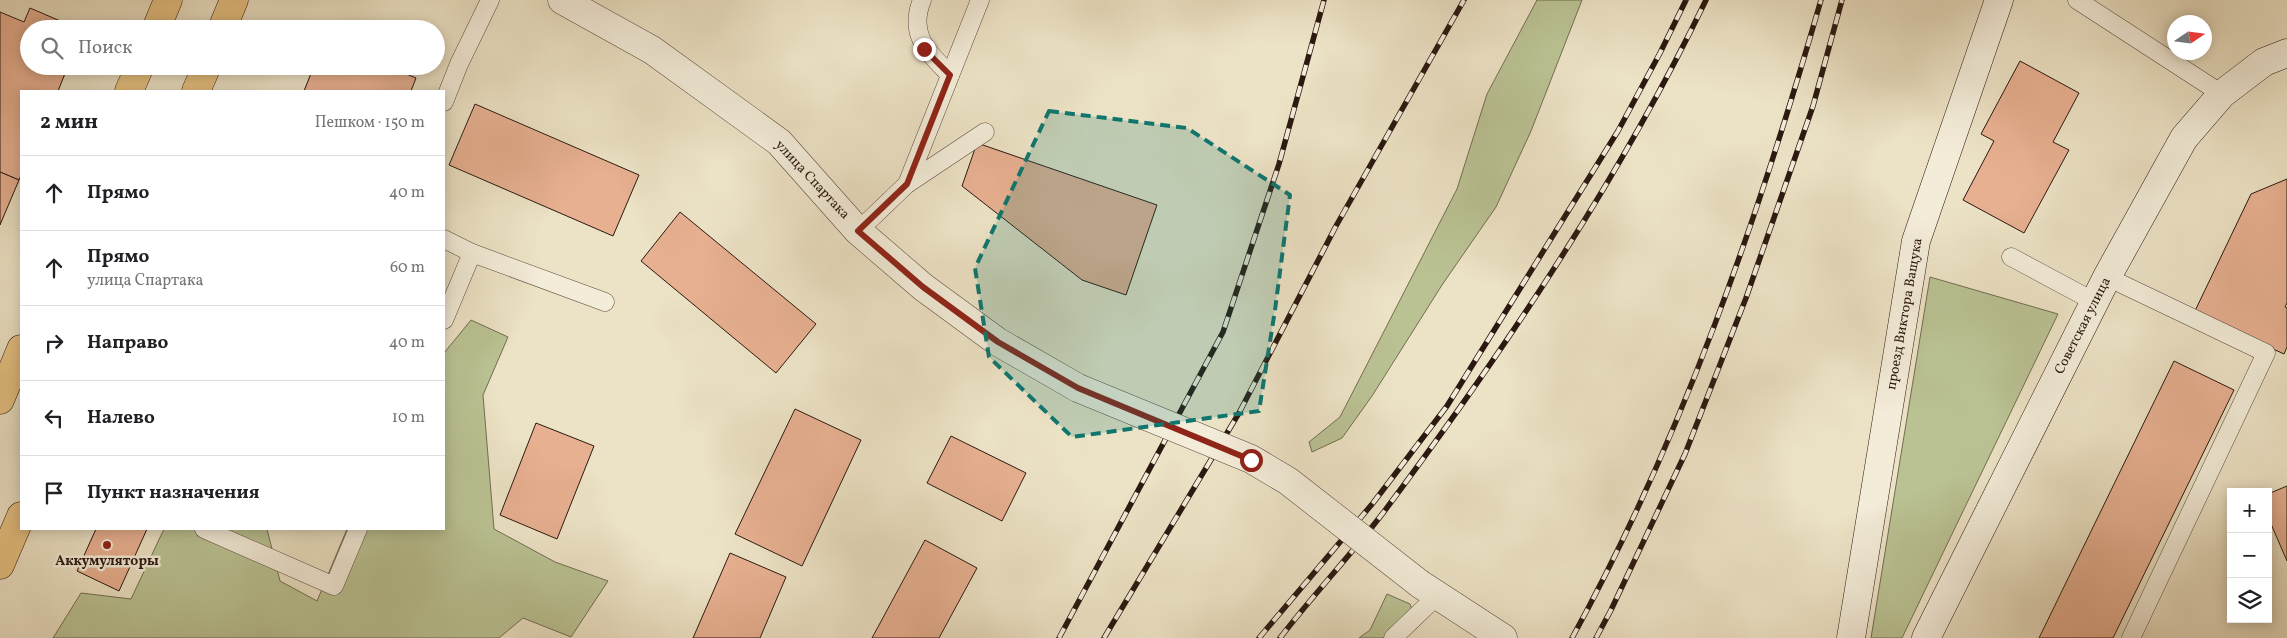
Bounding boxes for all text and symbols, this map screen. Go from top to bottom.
north arrow [2167,15,2212,60]
search box [20,20,445,75]
icon: search [38,34,66,62]
text: Поиск [78,35,132,61]
route end [913,38,936,61]
text: 2 мин [40,108,98,137]
text: Пешком · 150 m [315,112,425,134]
street label: улица Спартака [770,136,854,224]
icon: ahead [40,179,68,207]
text: Прямо [87,180,149,206]
text: 40 m [389,182,425,204]
street label: проезд Виктора Ващука [1882,237,1928,391]
text: Прямо [87,244,149,270]
icon: ahead [40,254,68,282]
text: 60 m [390,257,425,279]
text: улица Спартака [87,270,204,292]
street label: Советская улица [2050,274,2116,378]
icon: right [40,329,68,357]
text: Направо [87,330,169,356]
text: 40 m [389,332,425,354]
icon: left [40,404,68,432]
text: Налево [87,405,155,431]
text: 10 m [392,407,425,429]
route start [1240,449,1263,472]
icon: arrive [40,479,68,507]
text: Пункт назначения [87,480,260,506]
map controls [2227,488,2272,623]
button: + [2227,488,2272,533]
button: − [2227,533,2272,578]
marker: Аккумуляторы [101,539,113,551]
place label: Аккумуляторы [55,552,159,571]
button: layers [2227,578,2272,623]

